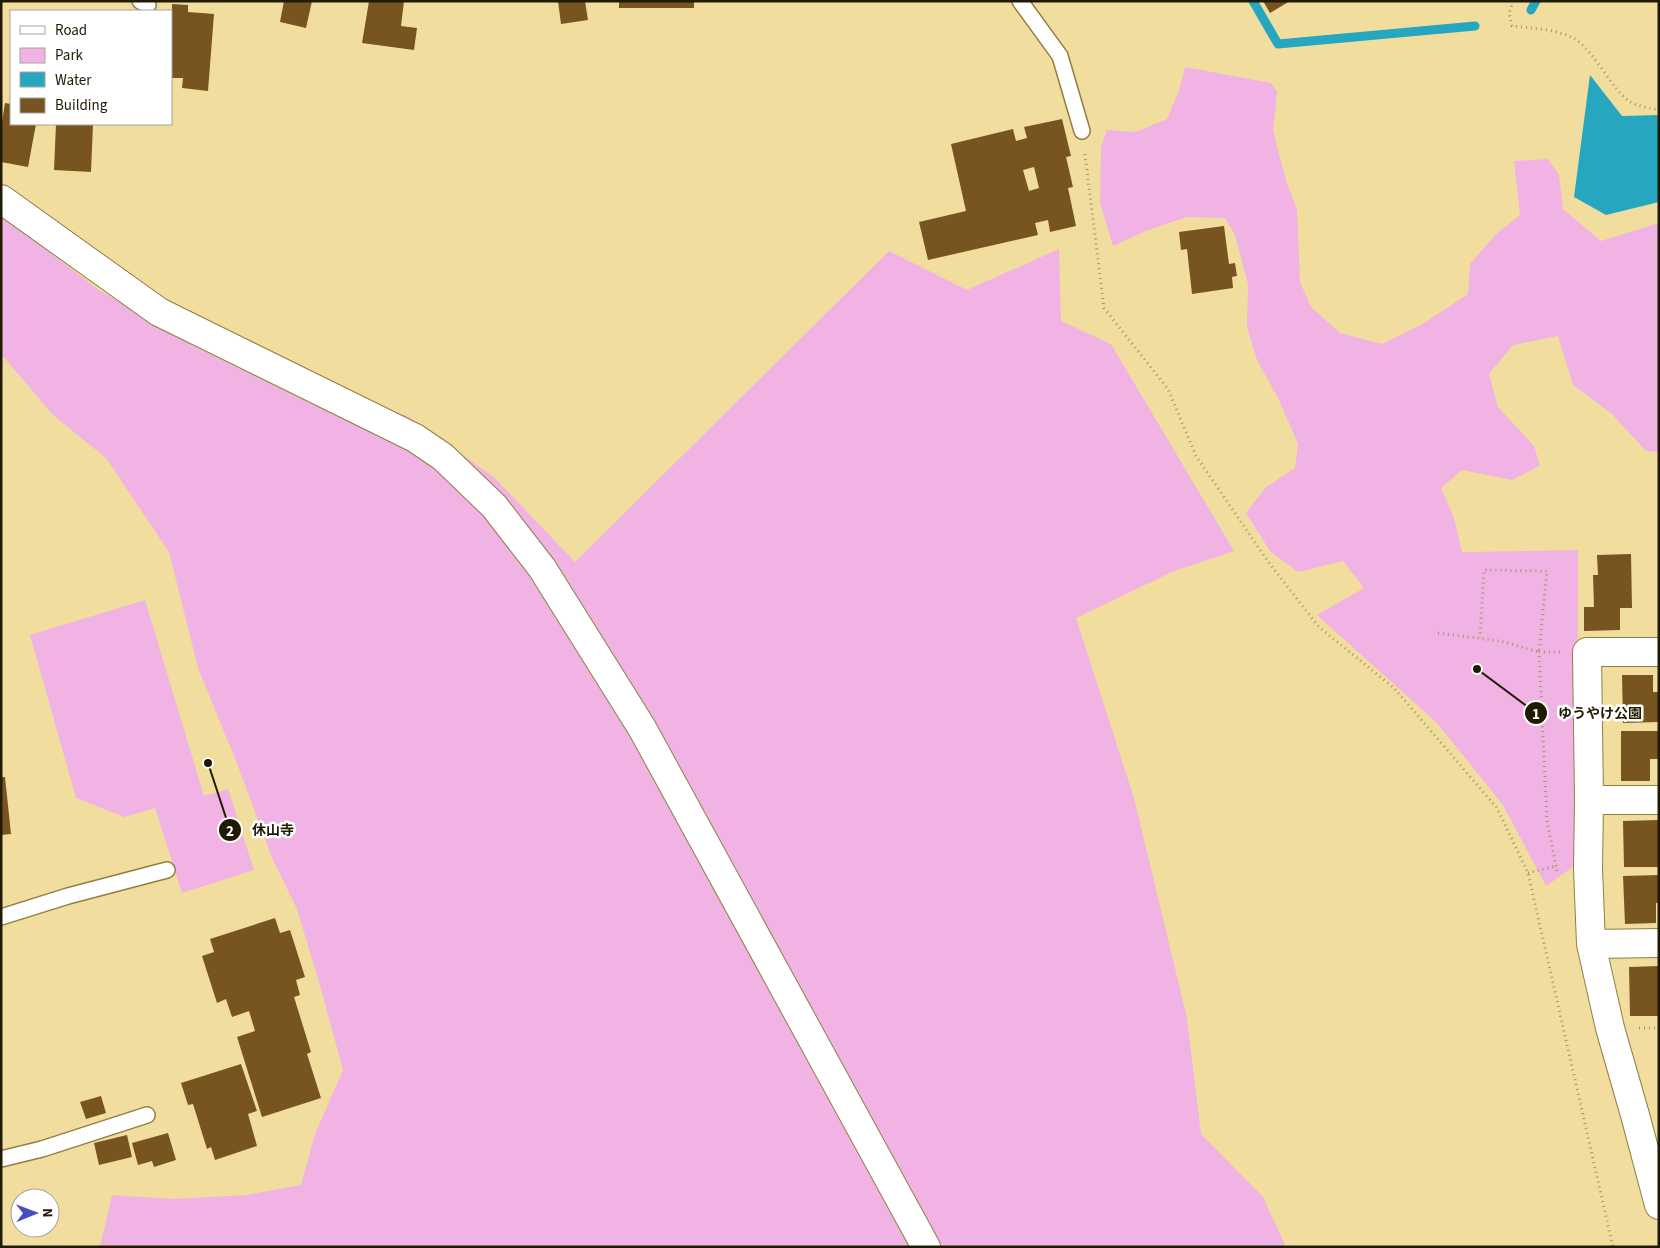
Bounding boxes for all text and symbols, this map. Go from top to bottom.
legend [10,10,172,125]
text: Road [55,20,87,41]
text: Park [55,45,84,66]
text: Water [55,70,92,91]
text: Building [55,95,108,116]
callout: ゆうやけ公園 [1523,699,1652,728]
text: 1 [1532,704,1540,725]
text: ゆうやけ公園 [1558,704,1642,724]
callout: 休山寺 [217,816,304,845]
text: 2 [226,821,234,842]
text: 休山寺 [252,821,294,841]
north arrow [10,1188,60,1238]
text: N [37,1208,57,1218]

